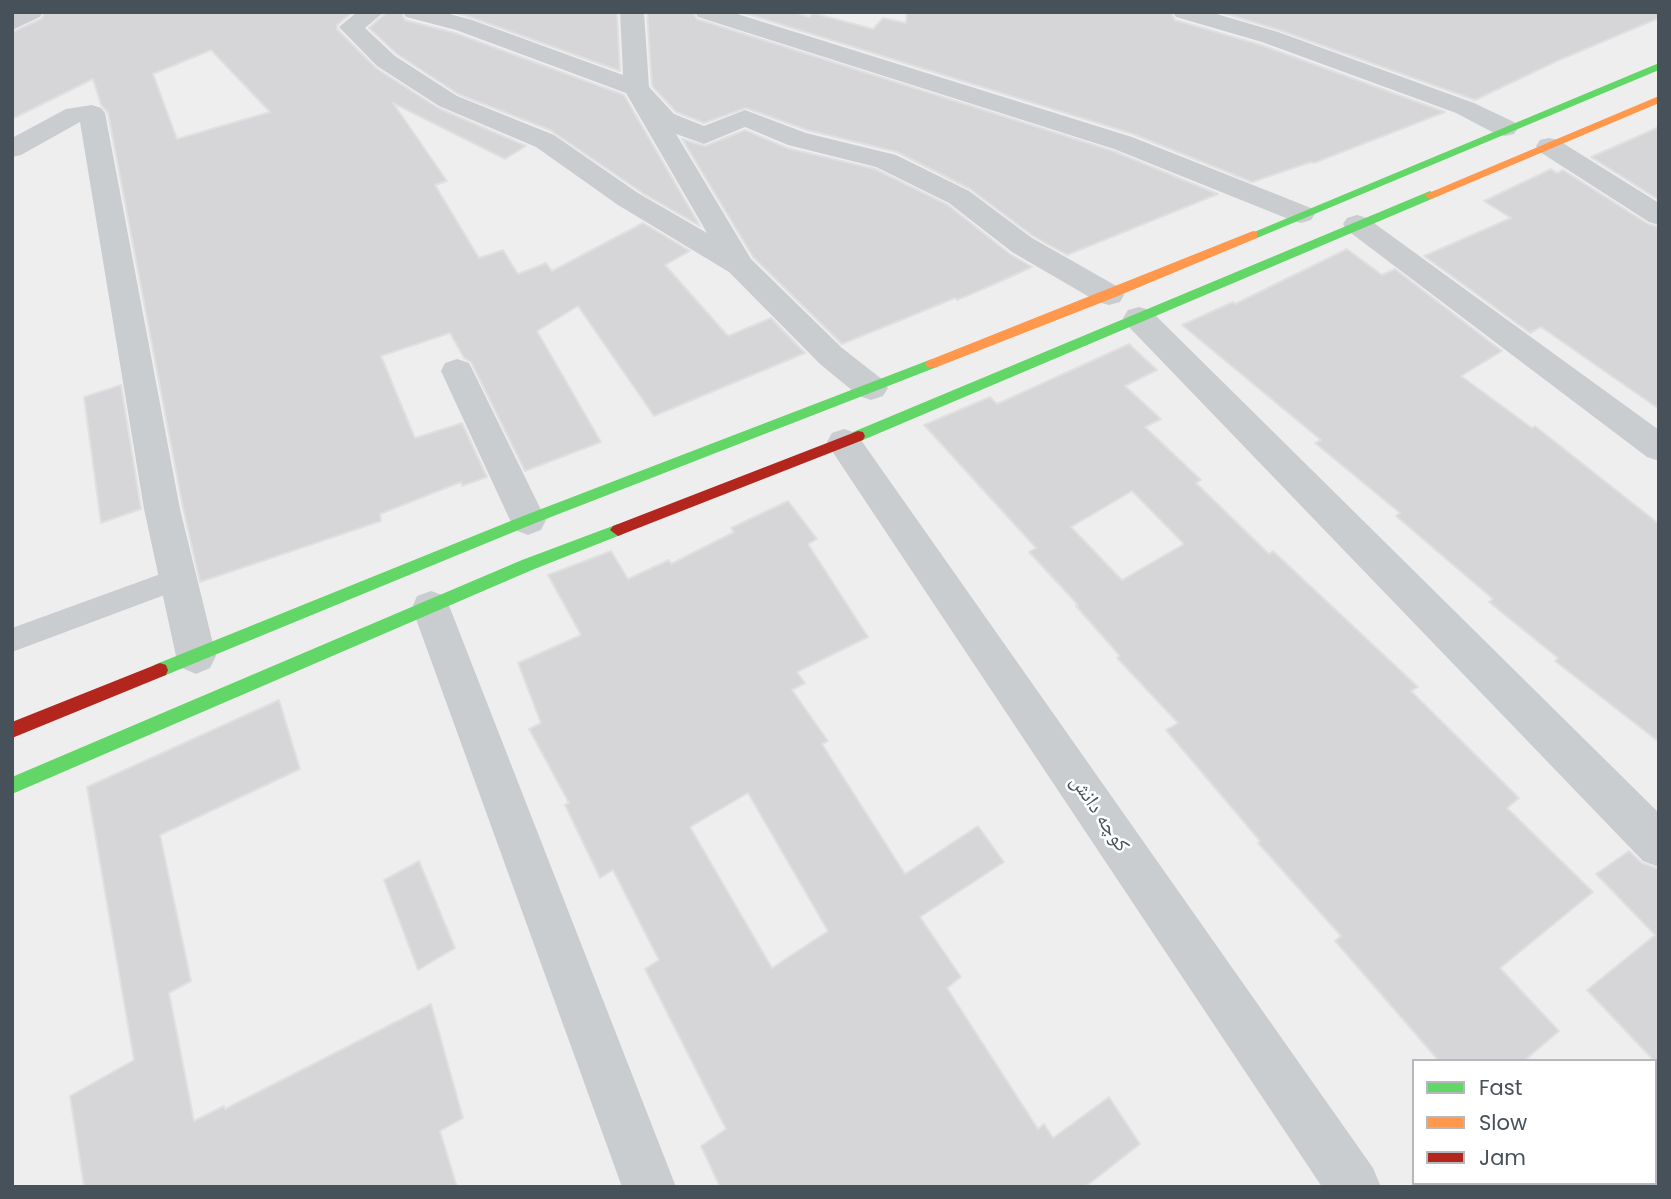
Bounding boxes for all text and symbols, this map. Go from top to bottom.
street label: کوچه دانش [1064,771,1134,857]
legend [1412,1059,1657,1185]
text: Fast [1479,1073,1522,1102]
text: Slow [1479,1108,1527,1137]
text: Jam [1479,1143,1526,1172]

